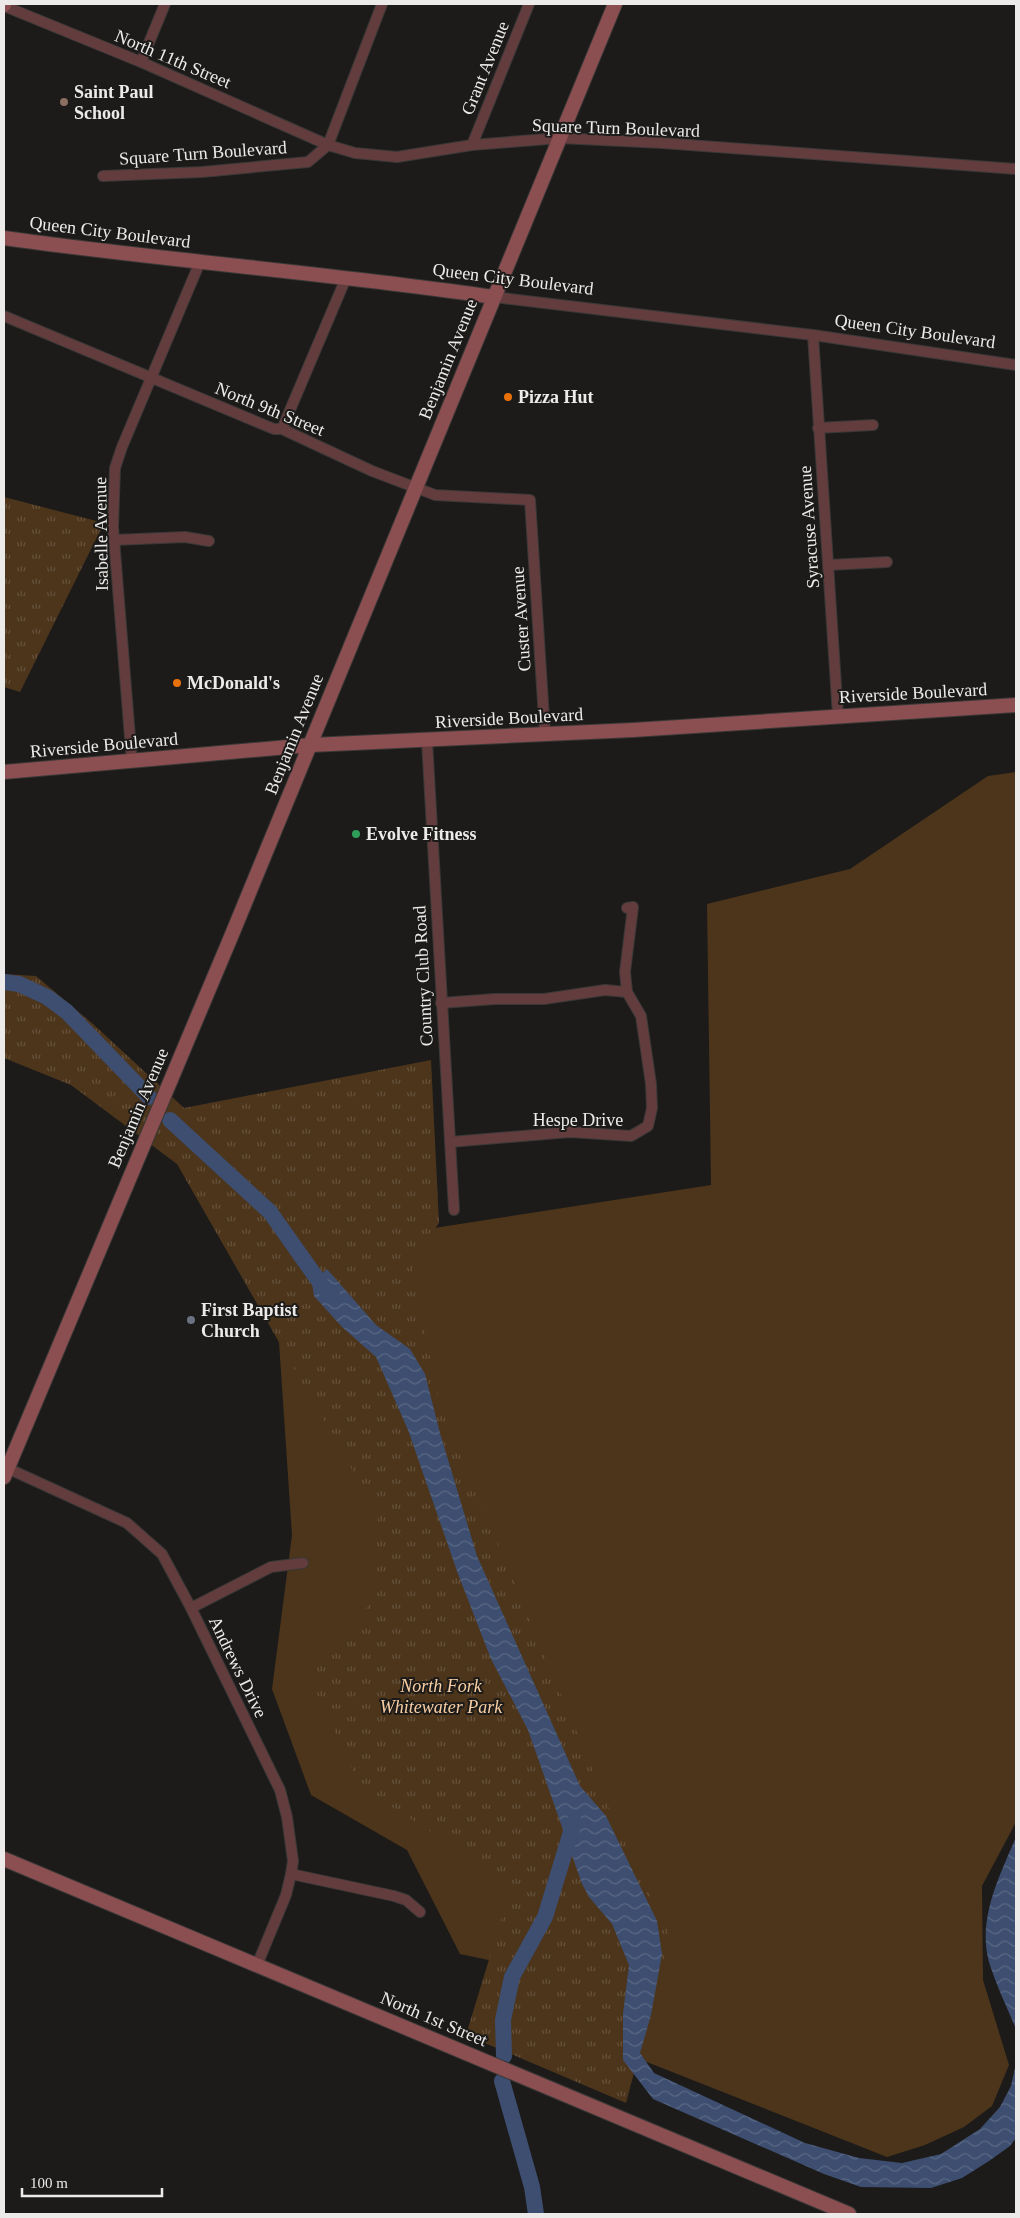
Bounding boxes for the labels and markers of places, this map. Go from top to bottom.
place label: Saint Paul School [74,82,154,123]
marker: Saint Paul School [58,96,70,108]
place label: Pizza Hut [518,387,593,407]
marker: Pizza Hut [502,391,514,403]
place label: McDonald's [187,673,280,693]
marker: McDonald's [171,677,183,689]
place label: Evolve Fitness [366,824,477,844]
marker: Evolve Fitness [350,828,362,840]
place label: First Baptist Church [201,1300,298,1341]
marker: First Baptist Church [185,1314,197,1326]

